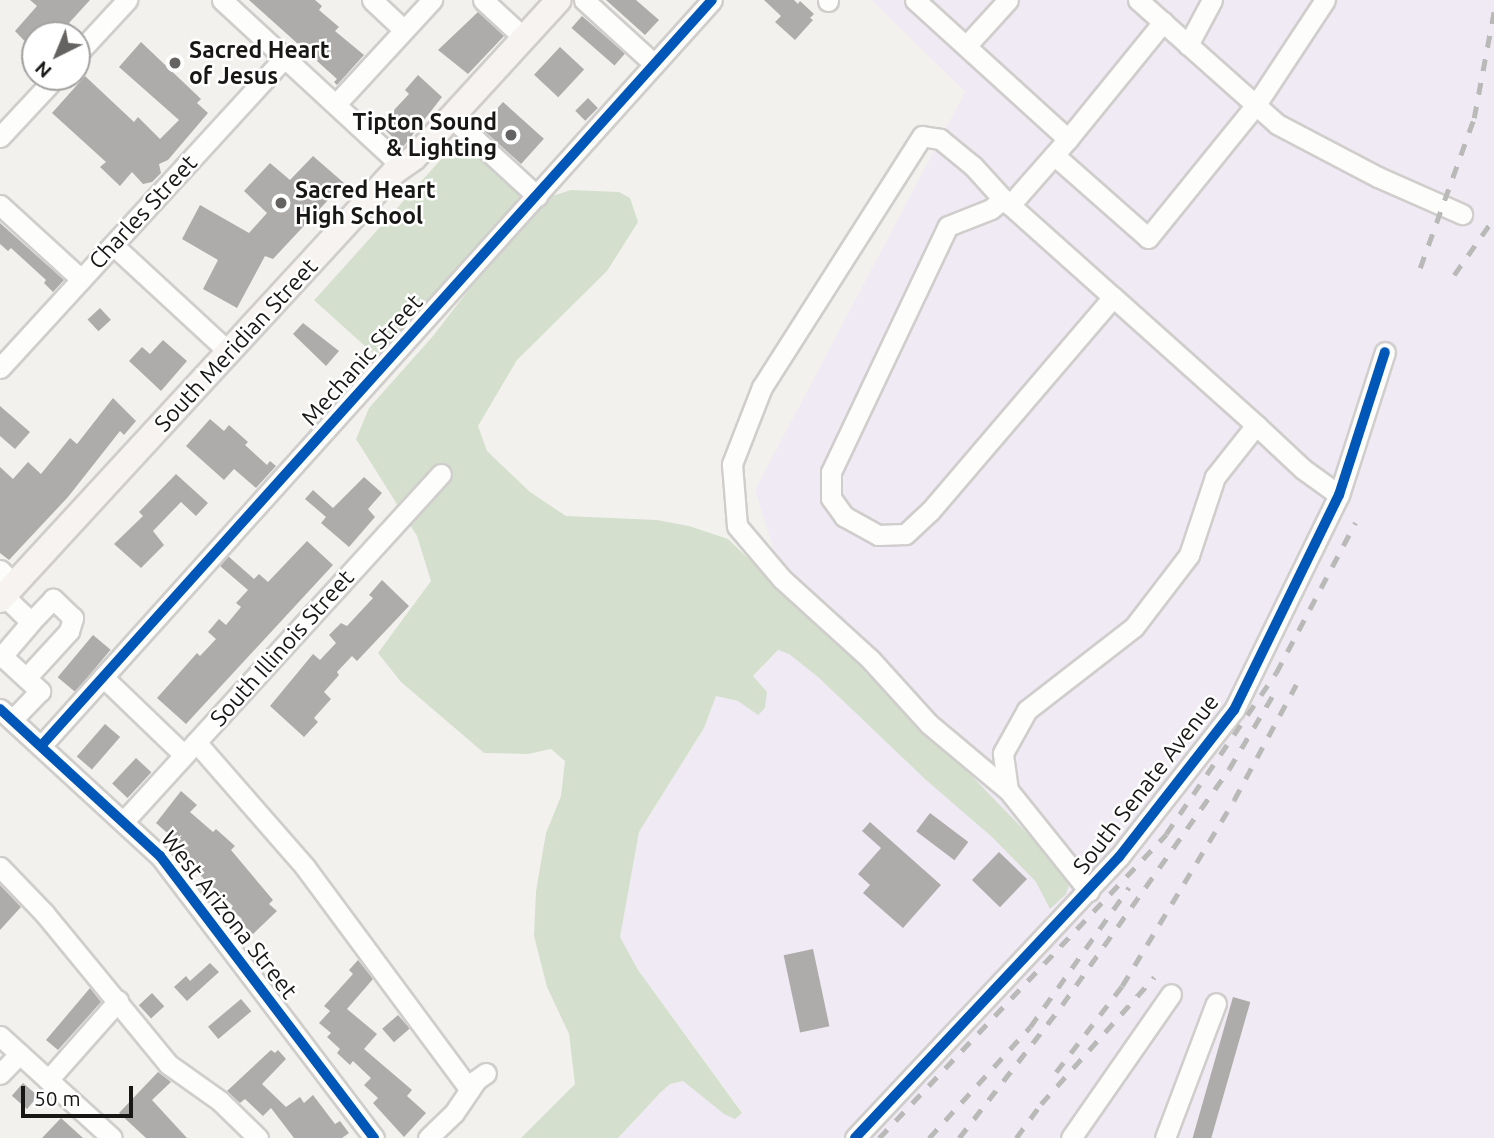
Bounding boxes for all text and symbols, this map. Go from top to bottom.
north arrow [21,21,91,91]
place label: Sacred Heart of Jesus [189,36,330,90]
marker: Sacred Heart of Jesus [167,55,183,71]
text: N [30,57,56,83]
place label: Tipton Sound & Lighting [352,108,497,162]
marker: Tipton Sound & Lighting [503,127,519,143]
street label: Charles Street [83,149,203,275]
place label: Sacred Heart High School [295,176,436,230]
marker: Sacred Heart High School [273,195,289,211]
street label: South Meridian Street [149,253,323,437]
street label: Mechanic Street [296,289,428,431]
street label: South Illinois Street [204,564,360,732]
street label: South Senate Avenue [1067,689,1225,879]
street label: West Arizona Street [155,826,303,1004]
scale bar [24,1072,136,1116]
text: 50 m [34,1086,81,1110]

